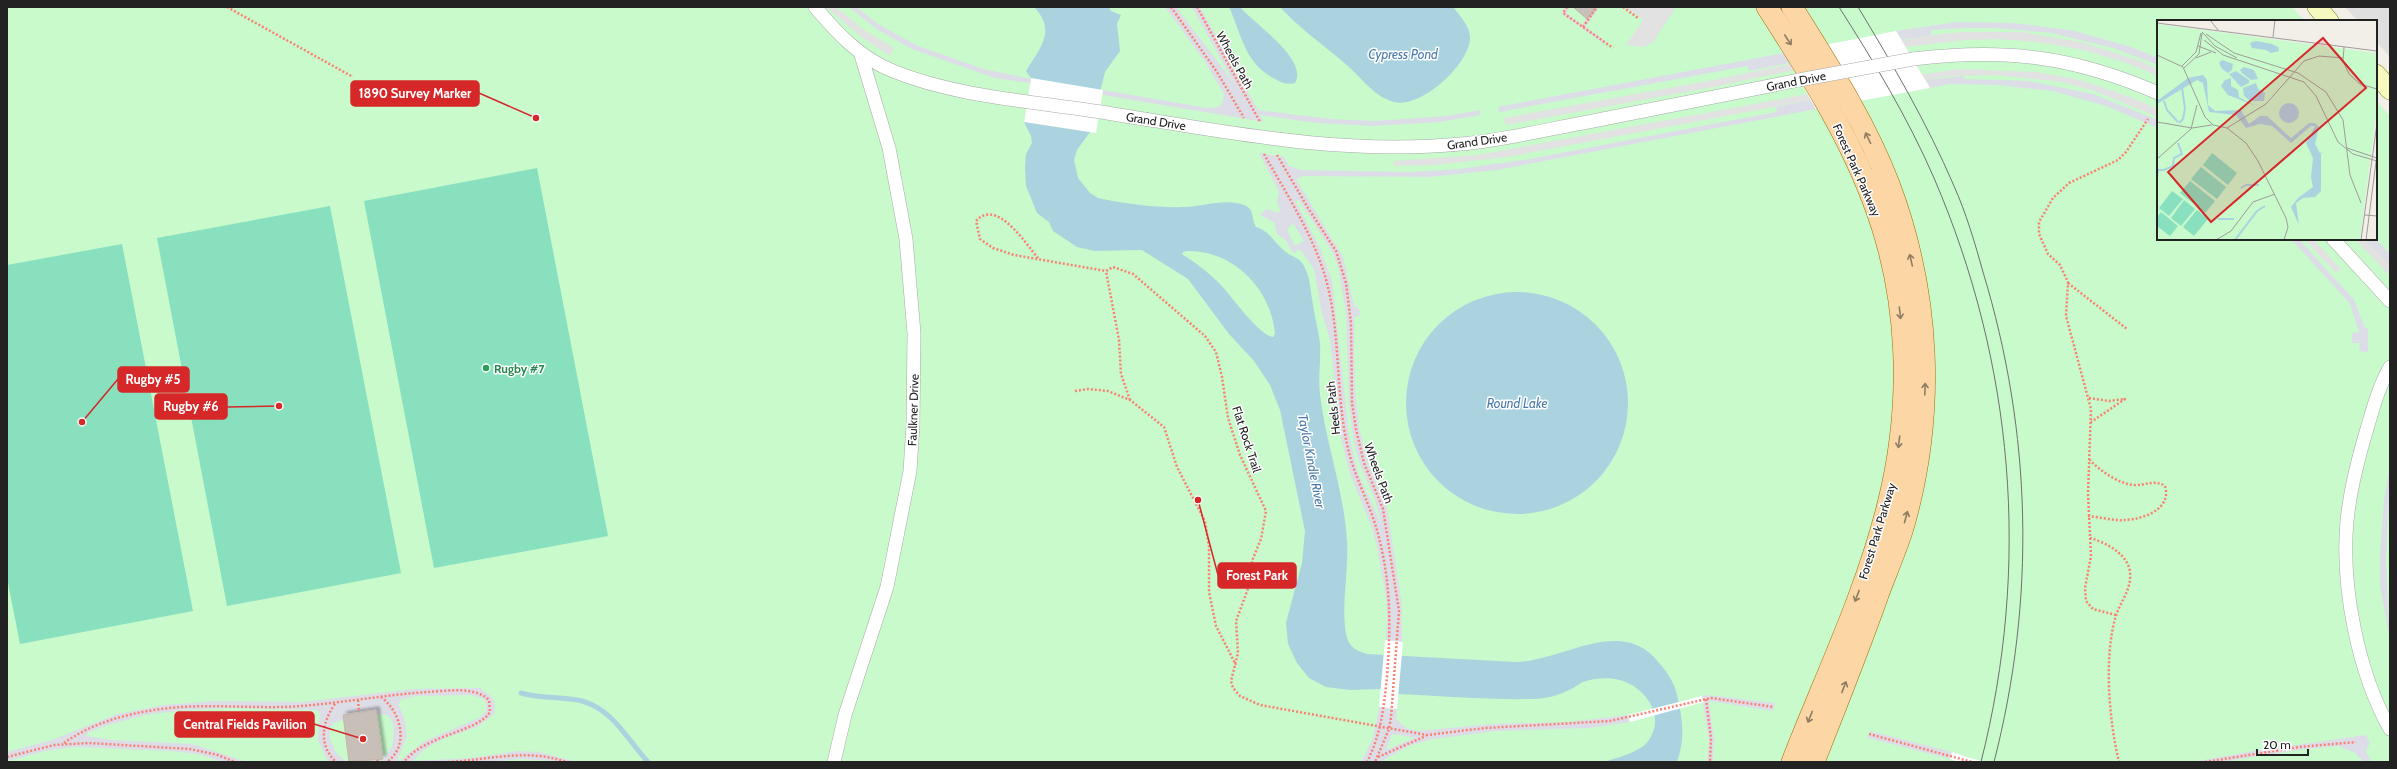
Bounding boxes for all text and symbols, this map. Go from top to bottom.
inset map [2157,20,2377,240]
street label: Wheels Path [1213,29,1257,91]
one-way arrow [1784,34,1792,45]
water label: Cypress Pond [1368,46,1438,62]
street label: Grand Drive [1765,68,1827,94]
callout: 1890 Survey Marker [351,81,479,106]
text: 1890 Survey Marker [359,85,472,101]
street label: Grand Drive [1125,109,1187,133]
street label: Forest Park Parkway [1830,121,1884,219]
street label: Grand Drive [1446,129,1508,153]
one-way arrow [1864,132,1871,144]
one-way arrow [1907,254,1915,267]
one-way arrow [1896,306,1904,319]
place label: Rugby #7 [494,361,545,376]
marker: Rugby #7 [481,363,491,373]
callout: Rugby #5 [118,367,189,392]
text: Rugby #5 [125,371,181,387]
street label: Faulkner Drive [904,374,922,446]
street label: Heels Path [1323,380,1343,436]
one-way arrow [1921,383,1929,396]
callout: Rugby #6 [155,394,227,419]
water label: Round Lake [1487,395,1547,411]
text: Rugby #6 [163,398,219,414]
street label: Flat Rock Trail [1229,404,1265,474]
water label: Taylor Kindle River [1295,413,1329,510]
one-way arrow [1895,435,1903,448]
street label: Wheels Path [1361,441,1397,505]
street label: Forest Park Parkway [1855,481,1899,581]
one-way arrow [1903,511,1910,524]
callout: Forest Park [1218,563,1296,588]
text: Forest Park [1226,567,1289,583]
one-way arrow [1853,589,1861,601]
one-way arrow [1840,681,1848,693]
one-way arrow [1805,710,1813,722]
callout: Central Fields Pavilion [175,712,314,737]
text: Central Fields Pavilion [183,716,307,732]
scale bar [2257,731,2308,757]
text: 20 m [2263,737,2291,752]

